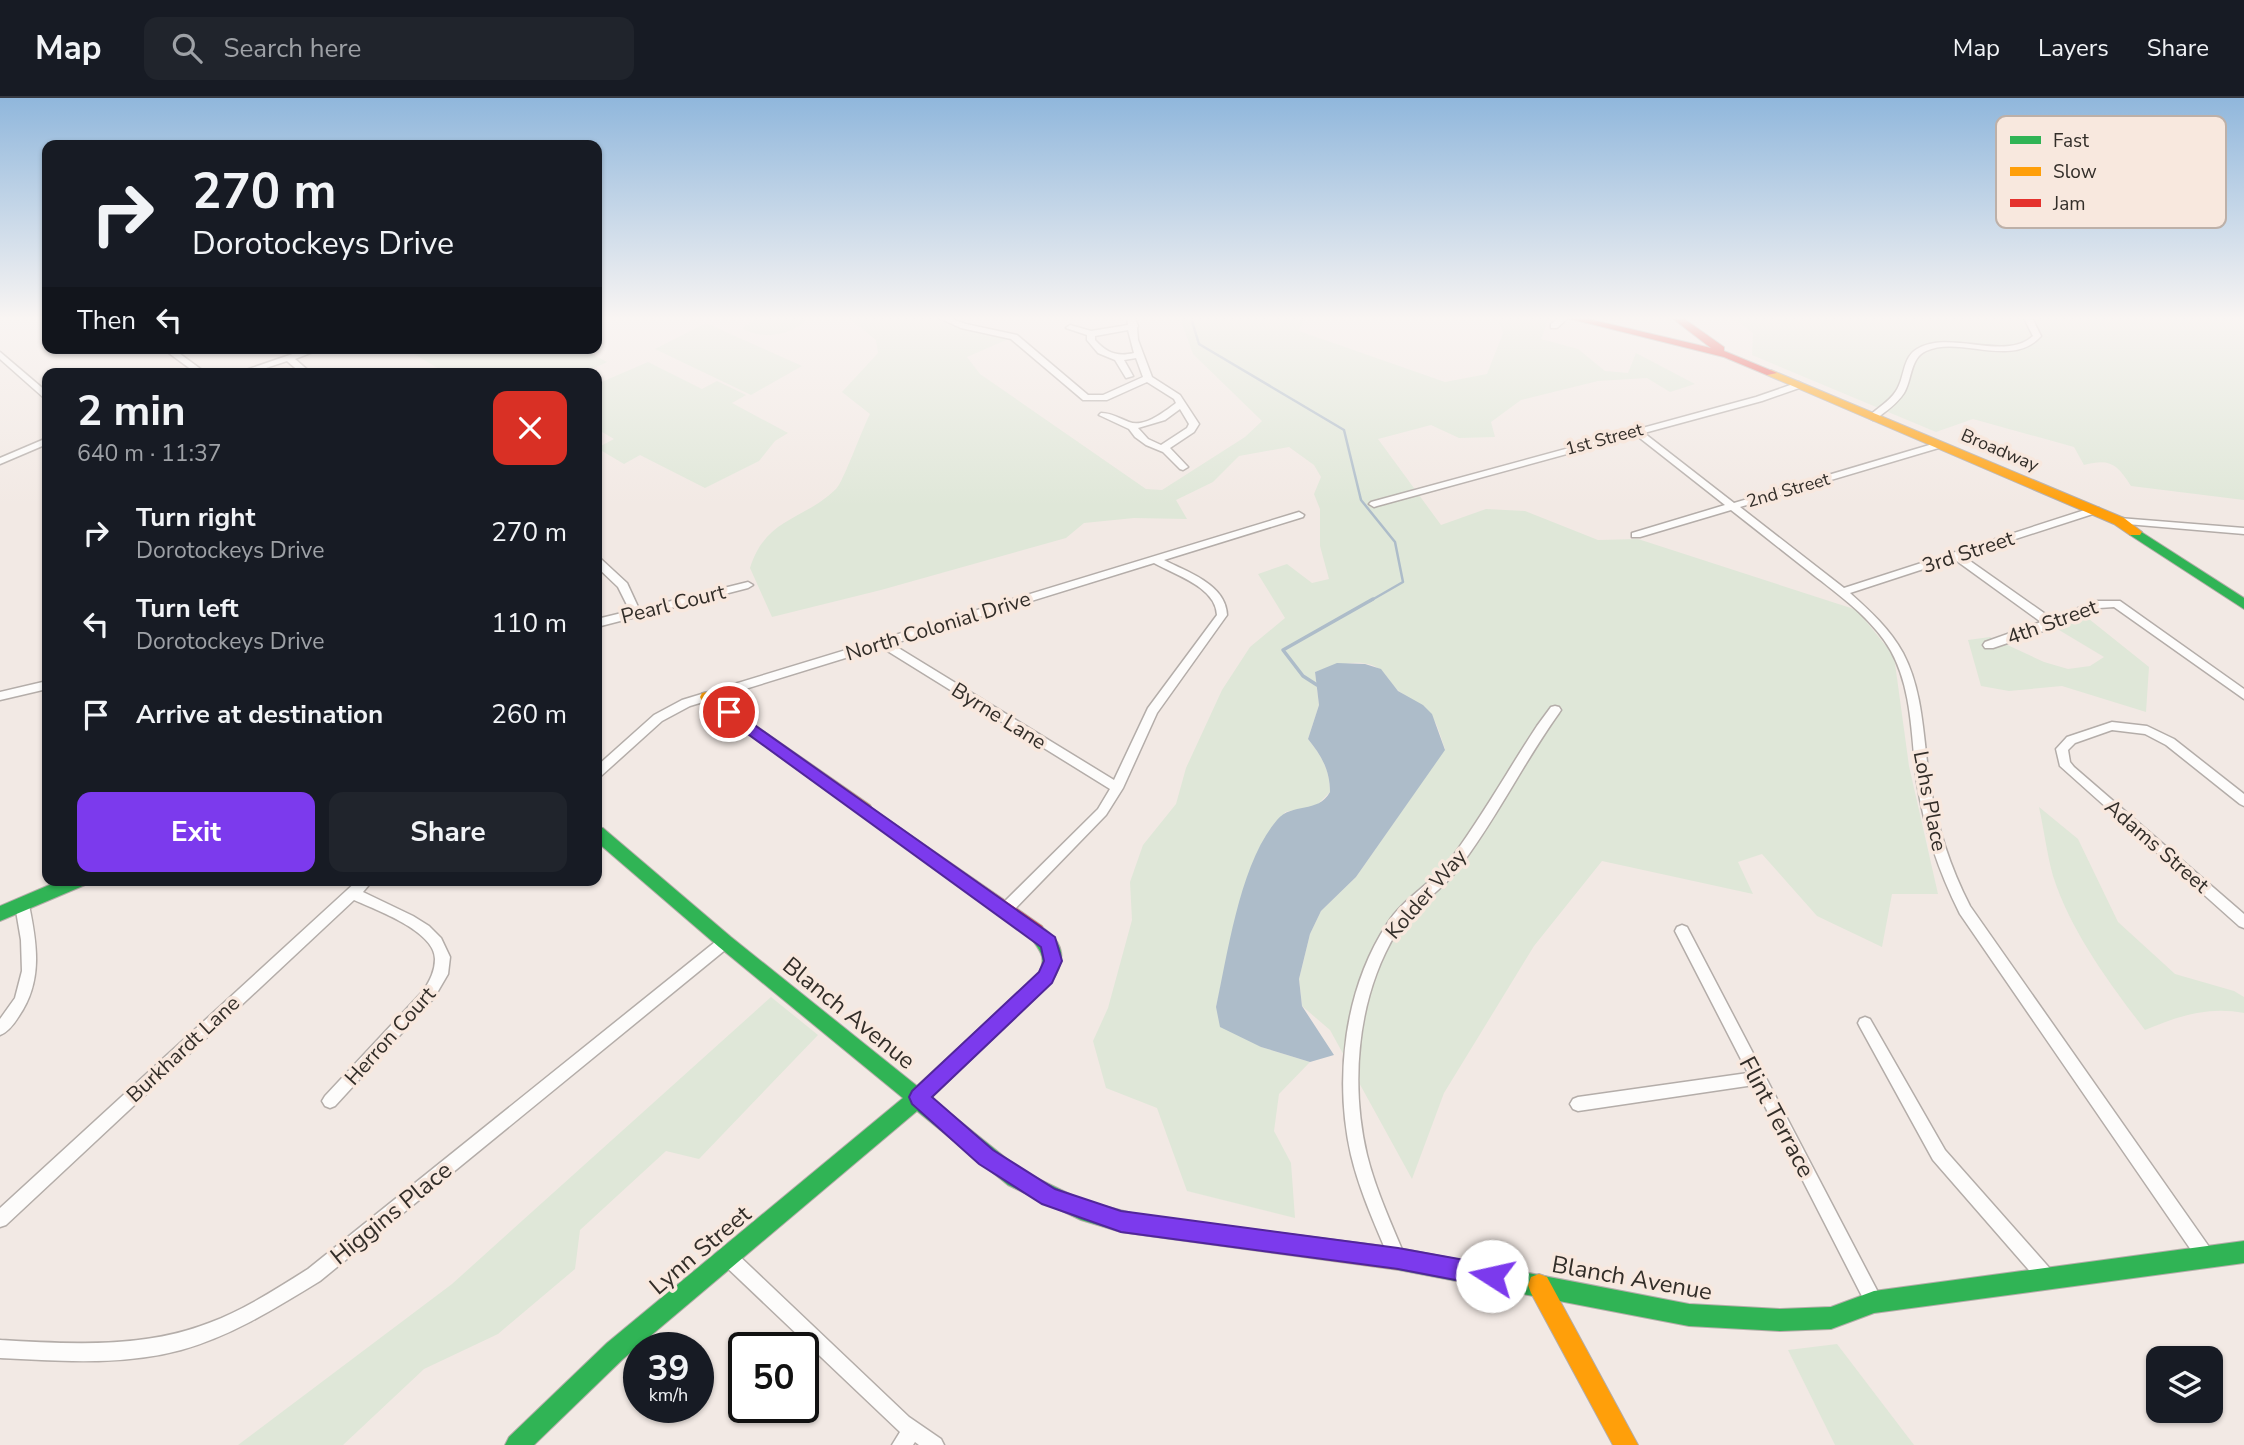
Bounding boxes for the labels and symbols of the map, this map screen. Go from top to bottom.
legend [1996,116,2226,228]
text: Fast [2053,128,2089,154]
text: Slow [2053,159,2097,185]
text: Jam [2052,191,2086,217]
street label: 1st Street [1563,417,1646,461]
street label: Broadway [1957,423,2043,477]
street label: 2nd Street [1744,467,1833,513]
street label: 3rd Street [1919,524,2018,580]
street label: Pearl Court [618,577,729,630]
street label: North Colonial Drive [842,585,1034,667]
street label: 4th Street [2003,592,2102,651]
street label: Byrne Lane [946,676,1052,756]
pin [699,682,759,742]
street label: Lohs Place [1907,748,1953,854]
street label: Adams Street [2099,793,2215,899]
street label: Kolder Way [1379,843,1473,945]
street label: Blanch Avenue [776,950,922,1076]
street label: Herron Court [338,980,442,1091]
street label: Burkhardt Lane [120,989,246,1109]
street label: Flint Terrace [1732,1051,1822,1183]
street label: Higgins Place [324,1154,458,1272]
street label: Lynn Street [643,1198,758,1302]
position arrow [1455,1239,1529,1313]
street label: Blanch Avenue [1549,1248,1715,1308]
speed limit sign: 50 [728,1332,819,1423]

